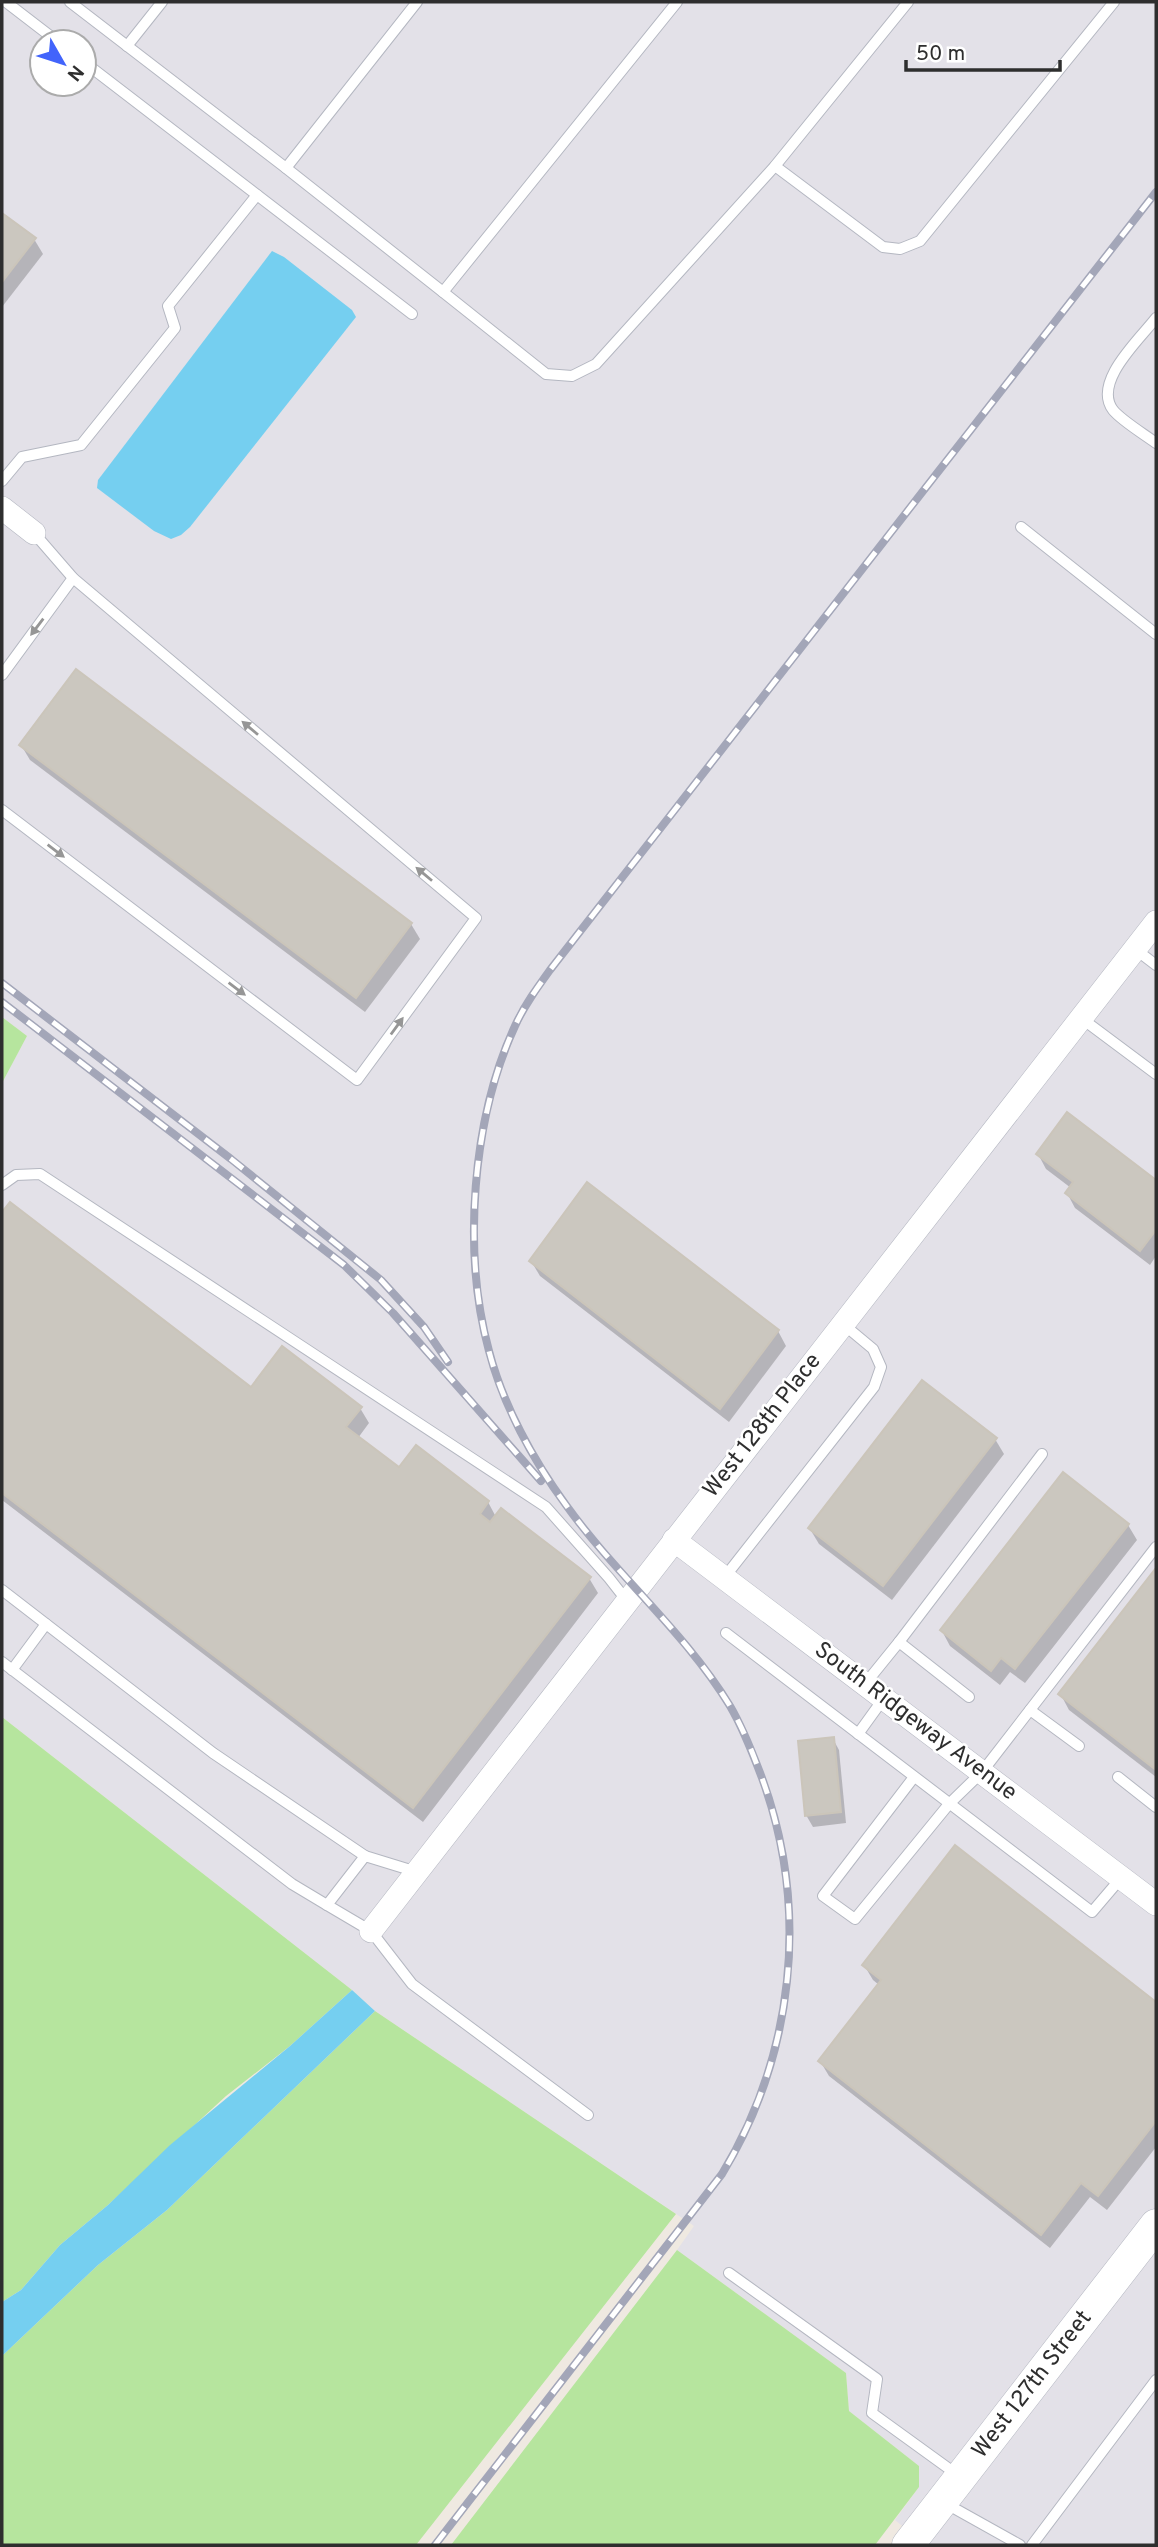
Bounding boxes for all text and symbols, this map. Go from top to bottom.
north arrow [28,28,98,98]
scale bar [906,28,1060,72]
text: 50 m [916,41,965,68]
text: N [61,60,88,85]
one-way arrow [31,618,45,636]
one-way arrow [242,721,259,736]
one-way arrow [47,844,65,858]
one-way arrow [416,867,433,882]
one-way arrow [228,982,246,996]
one-way arrow [390,1016,404,1035]
street label: West 128th Place [698,1348,828,1504]
street label: South Ridgeway Avenue [808,1636,1022,1808]
street label: West 127th Street [966,2305,1099,2464]

